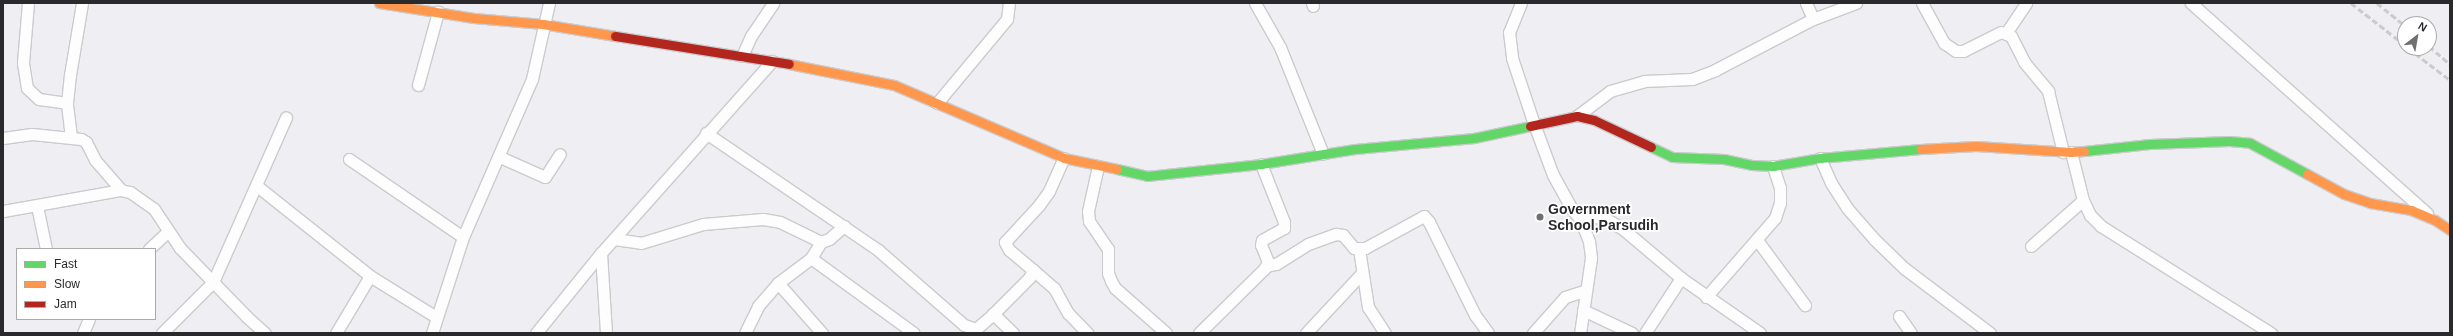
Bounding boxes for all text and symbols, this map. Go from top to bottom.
north arrow [2397,16,2437,56]
text: N [2416,19,2429,34]
place label: Government School,Parsudih [1548,201,1658,234]
marker: Government School,Parsudih [1535,212,1545,222]
legend [16,248,156,320]
text: Fast [54,257,77,271]
text: Slow [54,277,80,291]
text: Jam [54,297,77,311]

